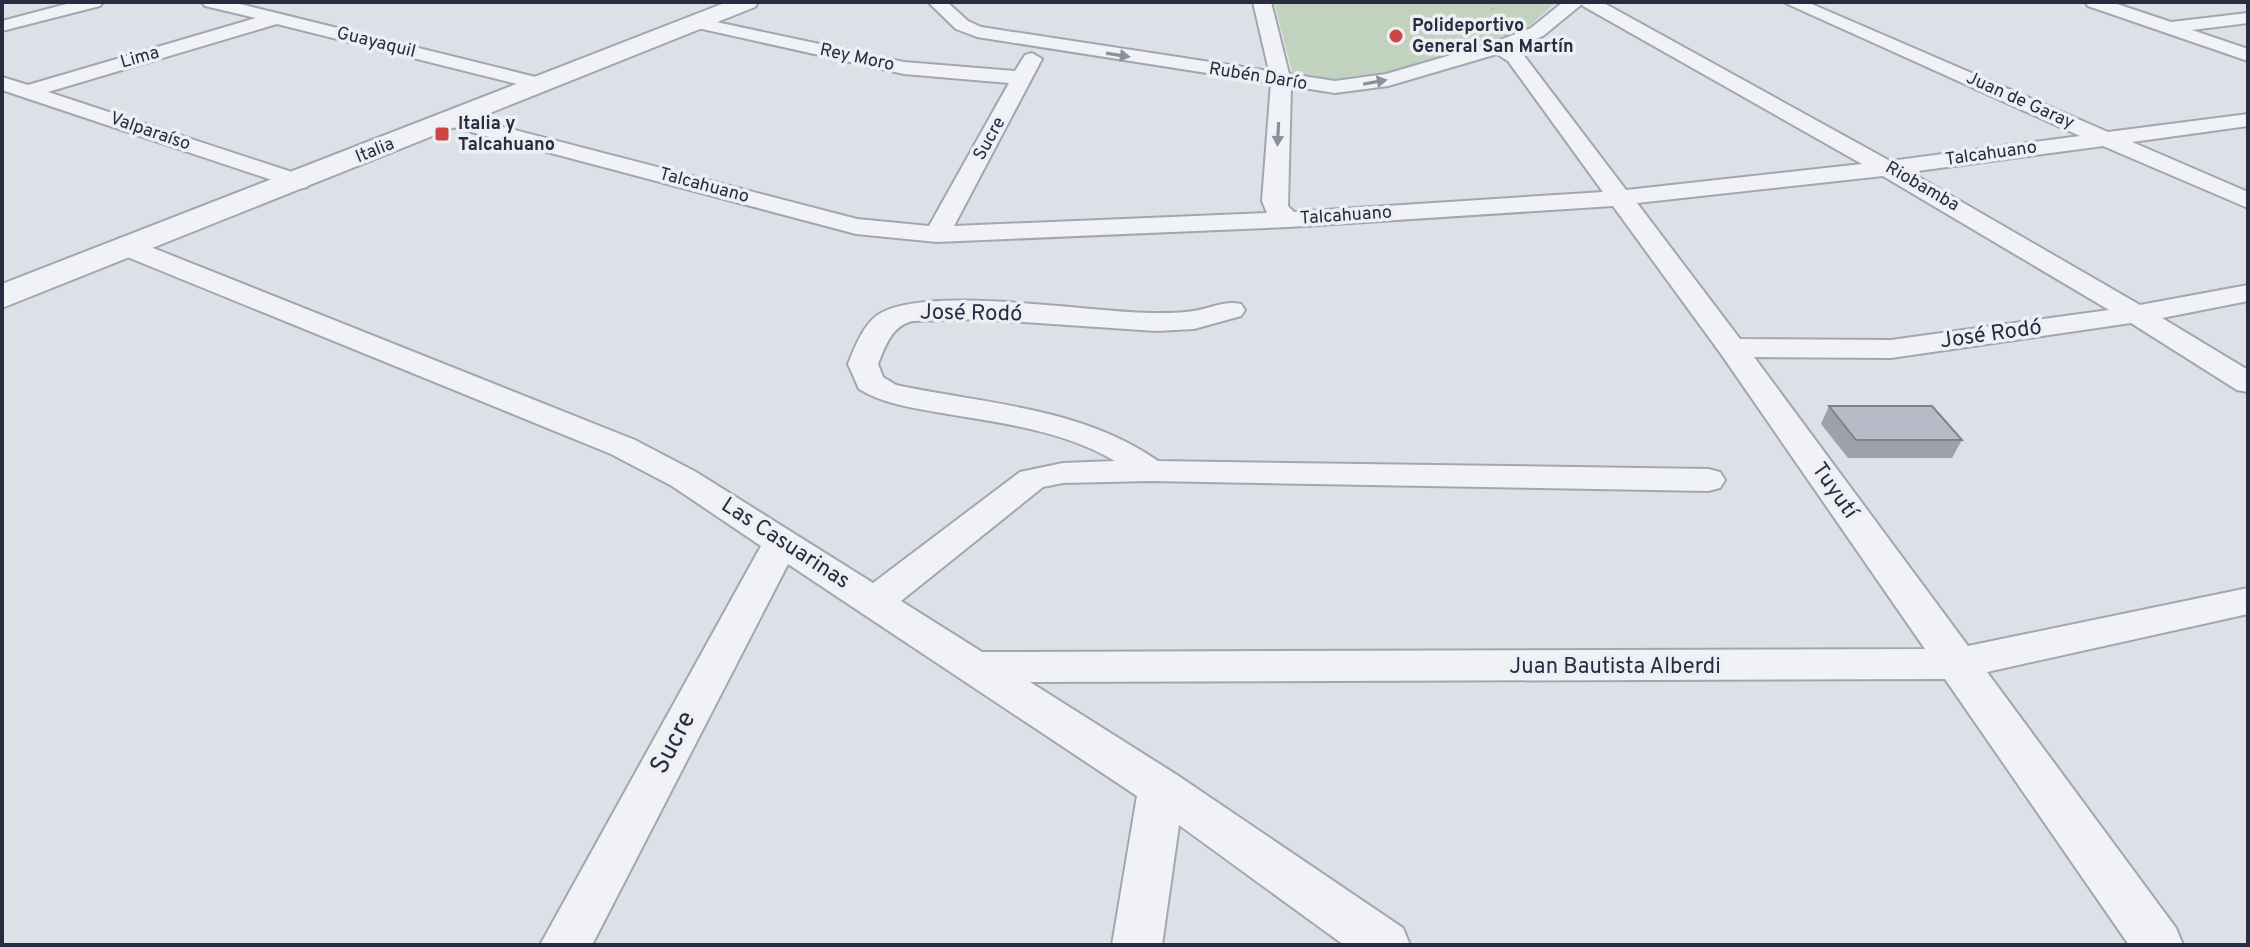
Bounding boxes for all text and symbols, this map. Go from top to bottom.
place label: Polideportivo General San Martín [1412,15,1574,59]
street label: Guayaquil [334,22,418,64]
marker: Polideportivo General San Martín [1387,27,1405,45]
street label: Rey Moro [818,39,896,77]
street label: Lima [118,42,162,74]
one-way arrow [1105,49,1130,62]
street label: Rubén Darío [1207,58,1309,96]
street label: Juan de Garay [1962,67,2078,135]
one-way arrow [1363,76,1388,88]
street label: Valparaíso [107,107,193,157]
place label: Italia y Talcahuano [458,113,555,157]
street label: Sucre [969,113,1011,165]
one-way arrow [1271,122,1284,147]
marker: Italia y Talcahuano [433,125,451,143]
street label: Italia [352,133,398,169]
street label: Talcahuano [1944,136,2038,172]
street label: Riobamba [1881,157,1963,217]
street label: Talcahuano [656,163,752,209]
street label: Talcahuano [1299,201,1393,231]
street label: José Rodó [920,300,1022,328]
street label: José Rodó [1938,314,2044,356]
street label: Tuyutí [1805,458,1864,526]
street label: Las Casuarinas [716,492,854,596]
street label: Juan Bautista Alberdi [1509,654,1721,681]
street label: Sucre [644,706,704,780]

